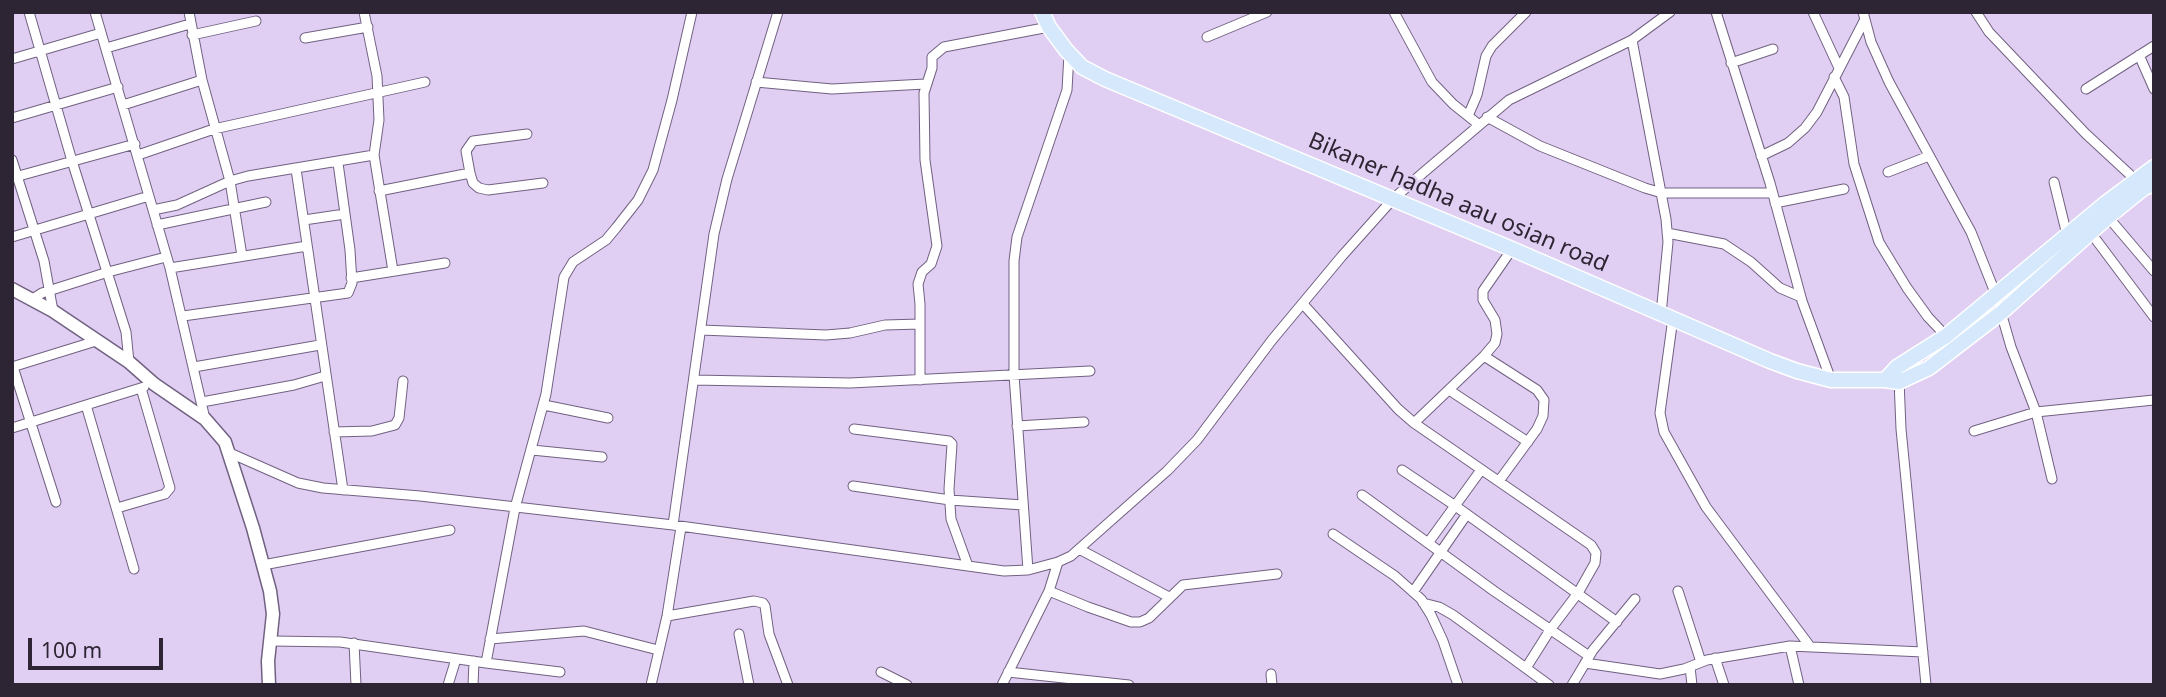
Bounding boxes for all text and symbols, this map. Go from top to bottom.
street label: Bikaner hadha aau osian road [1304,127,1612,279]
scale bar [32,624,166,668]
text: 100 m [41,636,102,664]

